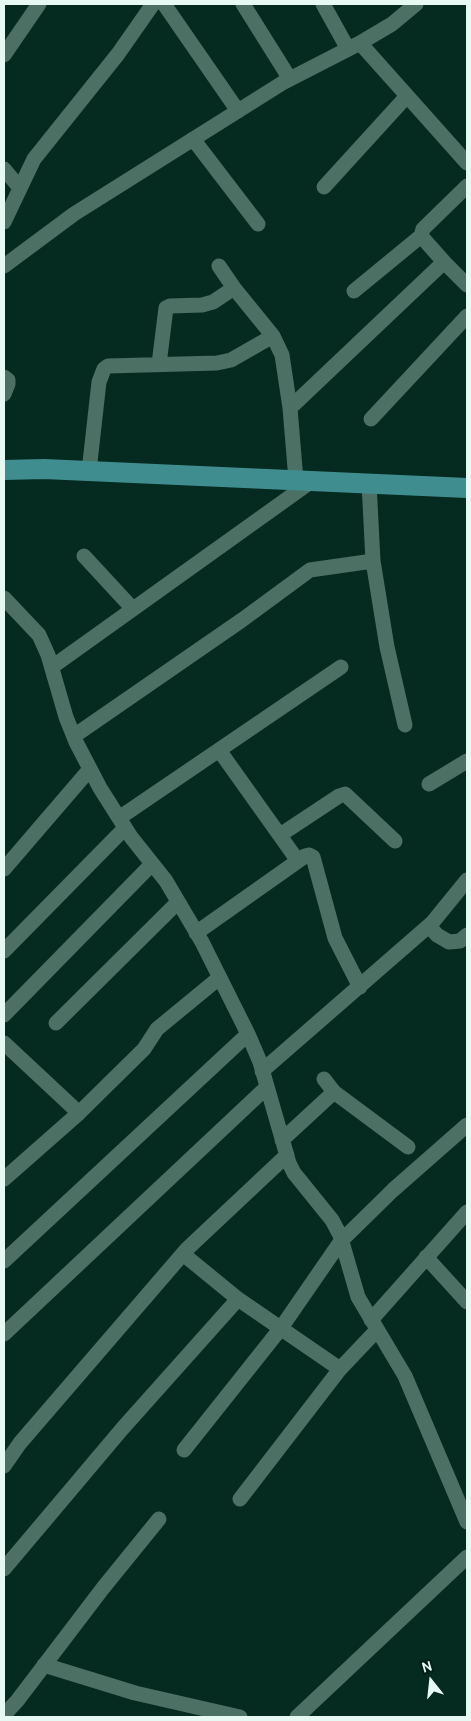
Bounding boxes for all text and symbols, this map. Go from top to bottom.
north arrow [406,1656,456,1706]
text: N [420,1657,434,1677]

